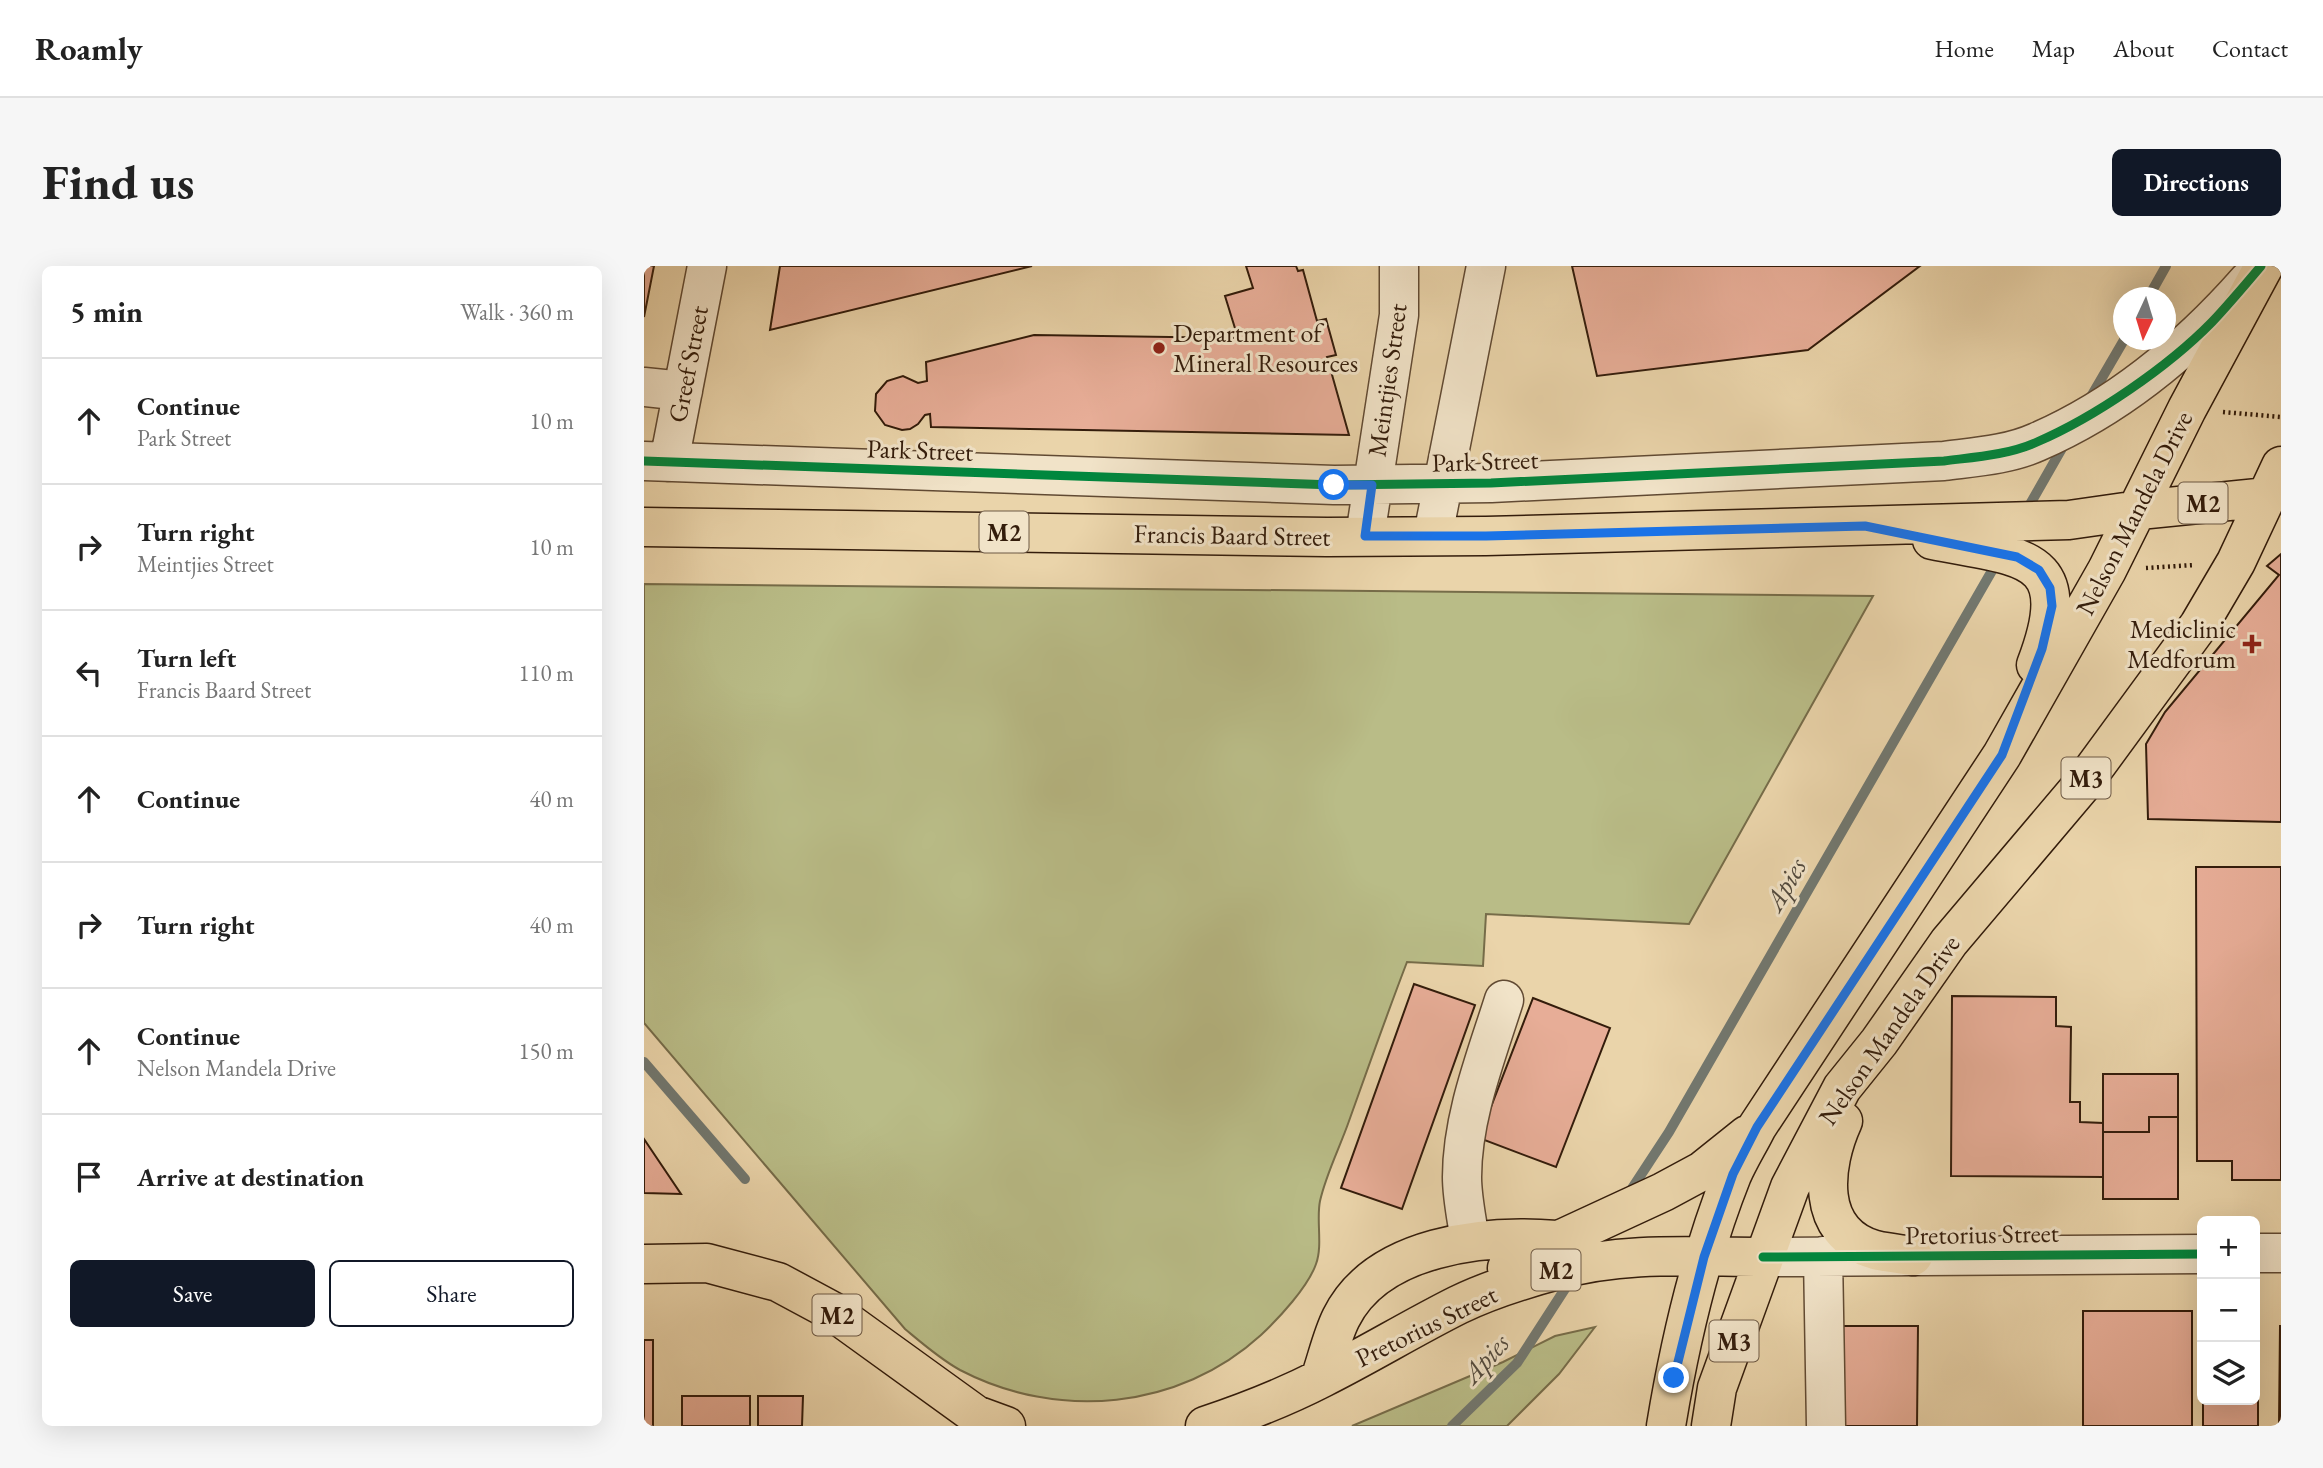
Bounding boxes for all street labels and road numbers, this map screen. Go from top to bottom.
street label: Meintjies Street [1359,301,1415,459]
street label: Greef Street [660,303,716,425]
street label: Nelson Mandela Drive [2068,405,2200,621]
street label: Park Street [866,431,974,469]
street label: Park Street [1431,442,1539,480]
road number: M2 [2178,482,2228,524]
road number: M2 [980,512,1028,552]
street label: Francis Baard Street [1133,516,1331,554]
road number: M3 [2062,757,2110,798]
street label: Nelson Mandela Drive [1811,928,1967,1132]
street label: Pretorius Street [1905,1216,2059,1252]
road number: M2 [1532,1250,1580,1290]
street label: Pretorius Street [1349,1277,1503,1375]
road number: M2 [812,1294,862,1336]
road number: M3 [1710,1321,1758,1362]

